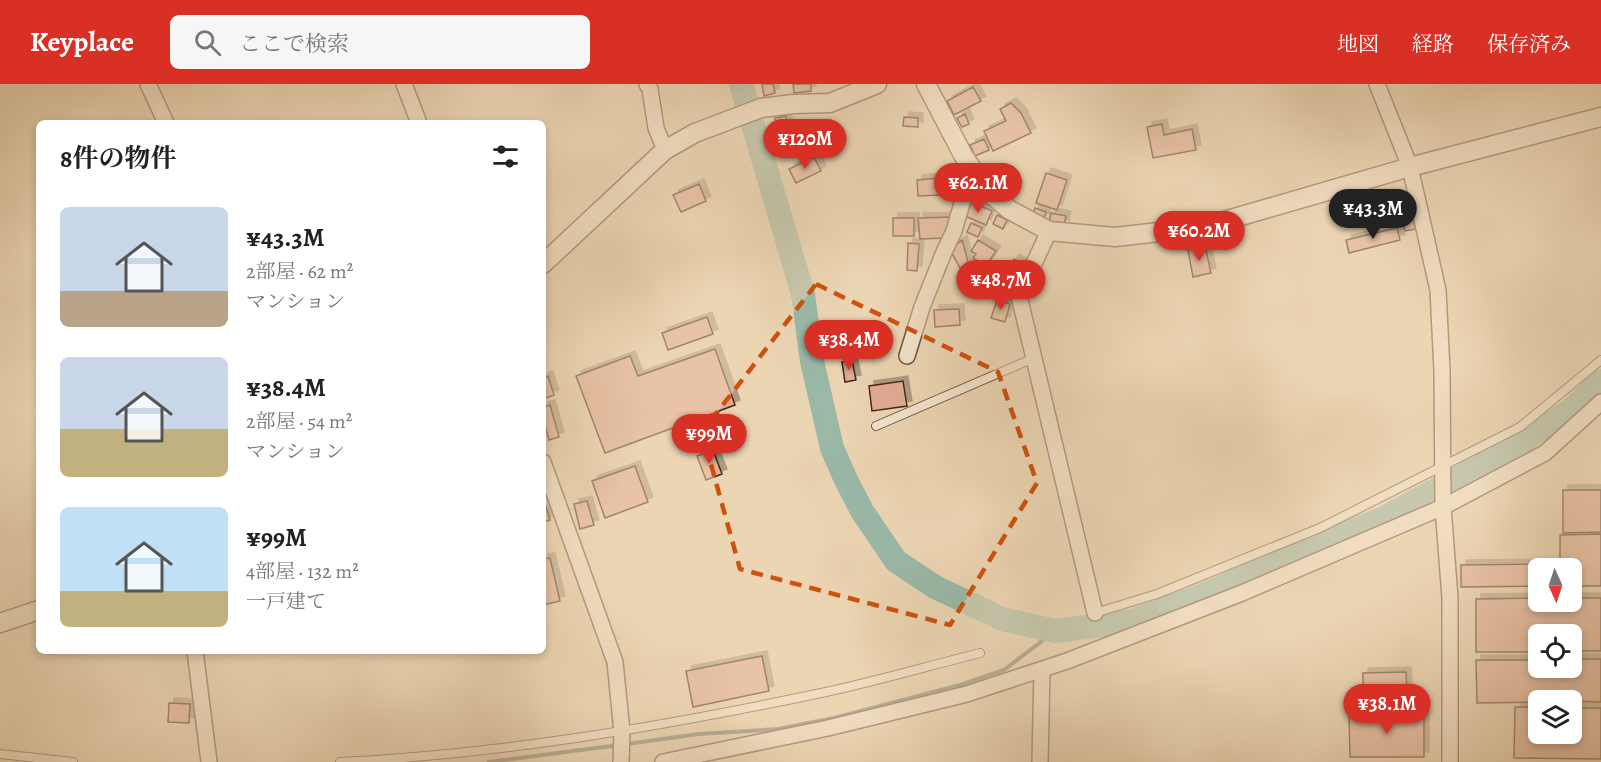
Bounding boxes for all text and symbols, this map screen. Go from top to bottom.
search box [170,15,590,69]
text: Keyplace [30,23,134,61]
icon: search [191,26,224,59]
text: ここで検索 [239,29,349,59]
text: 地図 [1337,30,1379,58]
text: 経路 [1412,30,1454,58]
text: 保存済み [1487,30,1571,58]
pin: ¥120M [763,119,847,170]
text: ¥120M [777,125,833,152]
icon: filters [489,140,522,173]
text: 8件の物件 [60,141,176,176]
pin: ¥62.1M [929,163,1027,214]
text: ¥62.1M [948,169,1008,196]
pin: ¥43.3M [1324,189,1422,240]
text: ¥43.3M [1343,195,1403,222]
pin: ¥60.2M [1150,211,1248,262]
text: ¥60.2M [1168,217,1230,244]
text: ¥43.3M [246,220,325,255]
icon: home [108,231,180,303]
text: 2部屋 · 62 m² [246,258,353,285]
pin: ¥48.7M [952,260,1050,311]
text: ¥48.7M [970,266,1032,293]
text: マンション [246,288,345,315]
pin: ¥38.4M [800,320,898,371]
text: ¥38.4M [818,326,880,353]
text: ¥38.4M [246,370,326,405]
icon: home [108,381,180,453]
text: 2部屋 · 54 m² [246,408,352,435]
pin: ¥99M [673,414,745,465]
text: ¥99M [686,420,732,447]
text: マンション [246,438,345,465]
text: ¥99M [246,520,307,555]
icon: home [108,531,180,603]
text: 4部屋 · 132 m² [246,558,359,585]
north arrow [1528,558,1582,612]
map controls [1528,558,1582,744]
text: 一戸建て [246,588,326,615]
button: locate [1528,624,1582,678]
pin: ¥38.1M [1338,684,1436,735]
text: ¥38.1M [1357,690,1417,717]
button: layers [1528,690,1582,744]

